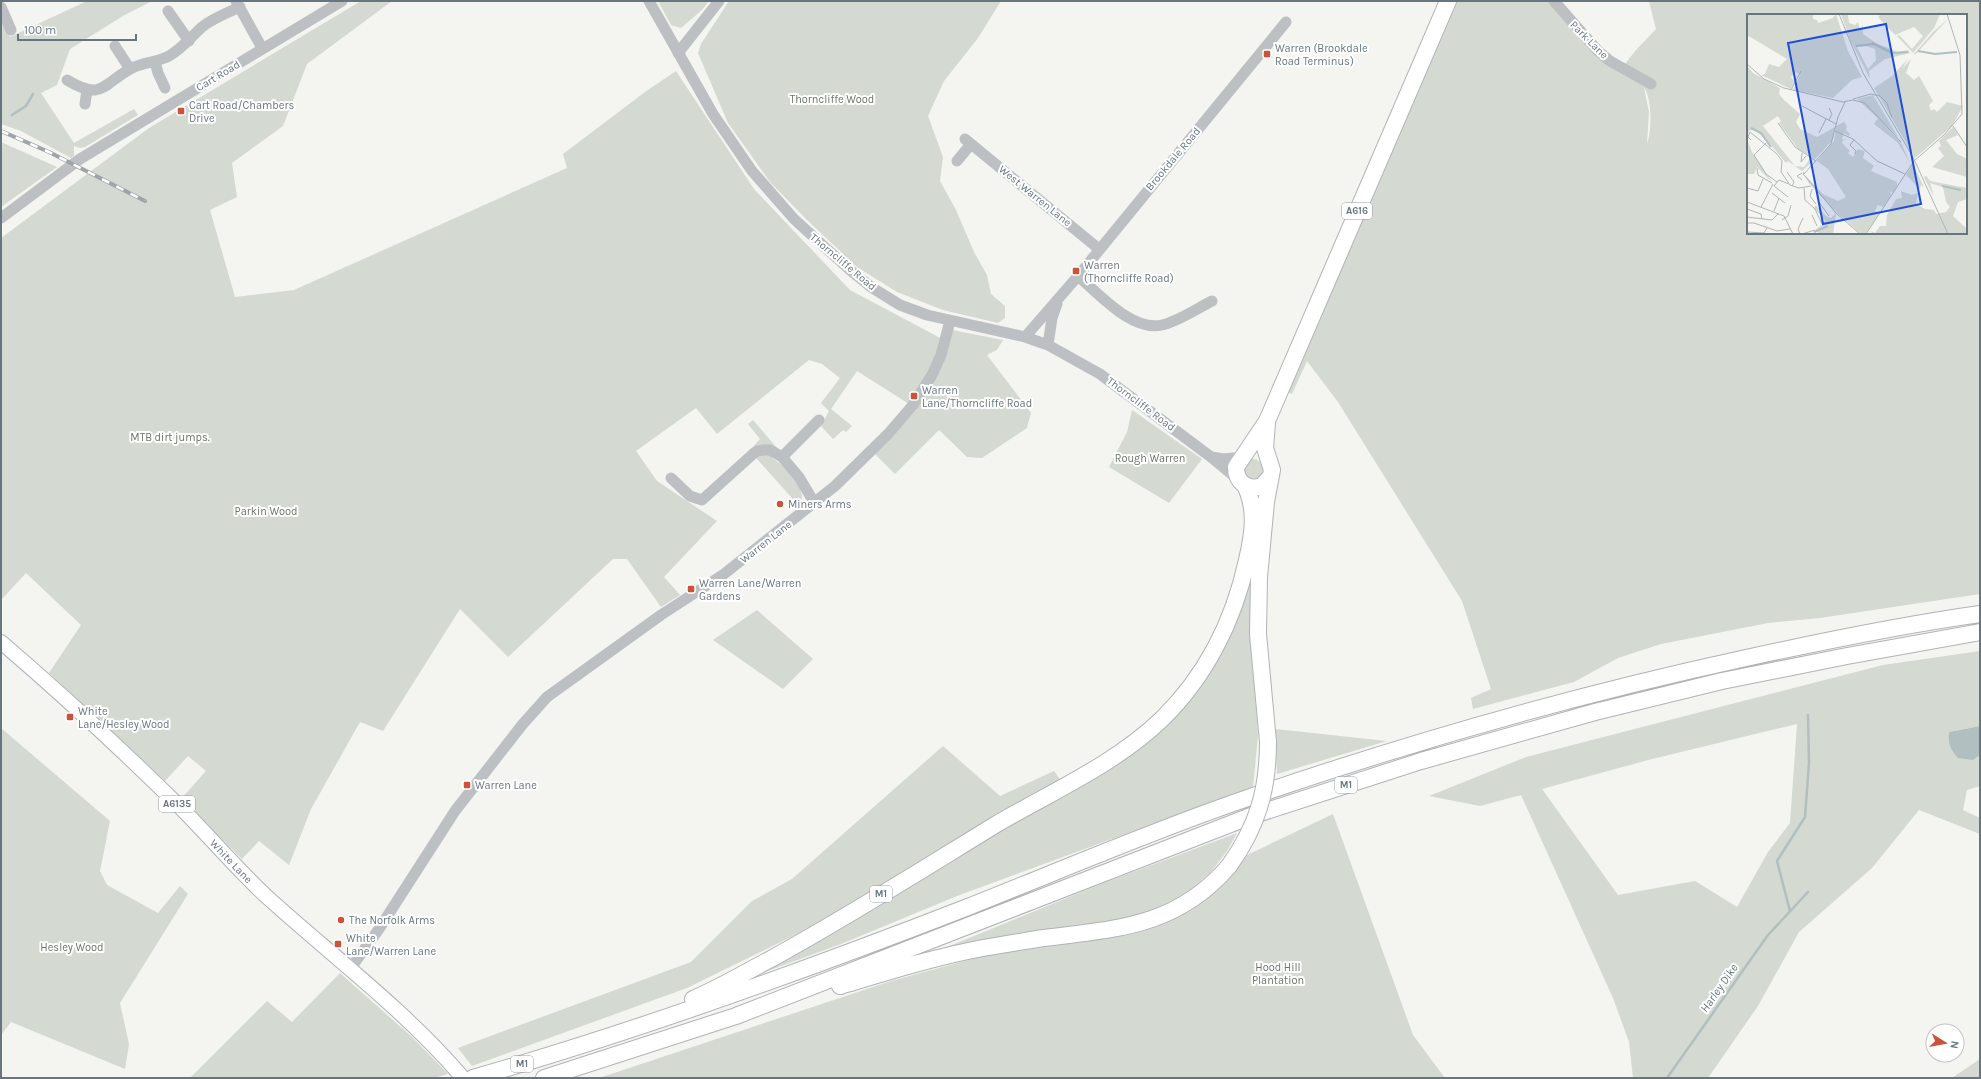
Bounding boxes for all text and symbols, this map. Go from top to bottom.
inset map [1747,14,1967,234]
scale bar [18,16,136,42]
street label: Park Lane [1567,18,1611,62]
text: 100 m [24,23,56,37]
place label: Warren (Brookdale Road Terminus) [1275,42,1368,68]
marker: Warren (Brookdale Road Terminus) [1262,49,1272,59]
street label: Cart Road [194,58,242,94]
park label: Thorncliffe Wood [790,93,874,106]
place label: Cart Road/Chambers Drive [189,99,294,125]
marker: Cart Road/Chambers Drive [176,106,186,116]
street label: Brookdale Road [1143,125,1203,193]
street label: West Warren Lane [996,163,1074,229]
road number: A616 [1342,203,1372,219]
street label: Thorncliffe Road [807,231,879,293]
place label: Warren (Thorncliffe Road) [1084,259,1174,285]
marker: Warren (Thorncliffe Road) [1071,266,1081,276]
street label: Thorncliffe Road [1104,374,1178,434]
place label: Warren Lane/Thorncliffe Road [922,384,1032,410]
marker: Warren Lane/Thorncliffe Road [909,391,919,401]
park label: MTB dirt jumps. [130,431,210,444]
park label: Rough Warren [1115,452,1185,465]
place label: Miners Arms [788,498,852,511]
marker: Miners Arms [775,499,785,509]
park label: Parkin Wood [235,505,297,518]
street label: Warren Lane [738,518,795,566]
place label: Warren Lane/Warren Gardens [699,577,801,603]
marker: Warren Lane/Warren Gardens [686,584,696,594]
place label: White Lane/Hesley Wood [78,705,170,731]
marker: White Lane/Hesley Wood [65,712,75,722]
road number: M1 [1335,777,1357,793]
place label: Warren Lane [475,779,537,792]
marker: Warren Lane [462,780,472,790]
road number: A6135 [159,796,195,812]
street label: White Lane [207,836,255,886]
road number: M1 [870,886,892,902]
place label: The Norfolk Arms [349,914,435,927]
marker: The Norfolk Arms [336,915,346,925]
place label: White Lane/Warren Lane [346,932,436,958]
marker: White Lane/Warren Lane [333,939,343,949]
park label: Hesley Wood [40,941,104,954]
park label: Hood Hill Plantation [1252,961,1304,987]
water label: Harley Dike [1697,961,1741,1015]
north arrow [1925,1023,1965,1063]
text: N [1947,1040,1961,1050]
road number: M1 [511,1056,533,1072]

